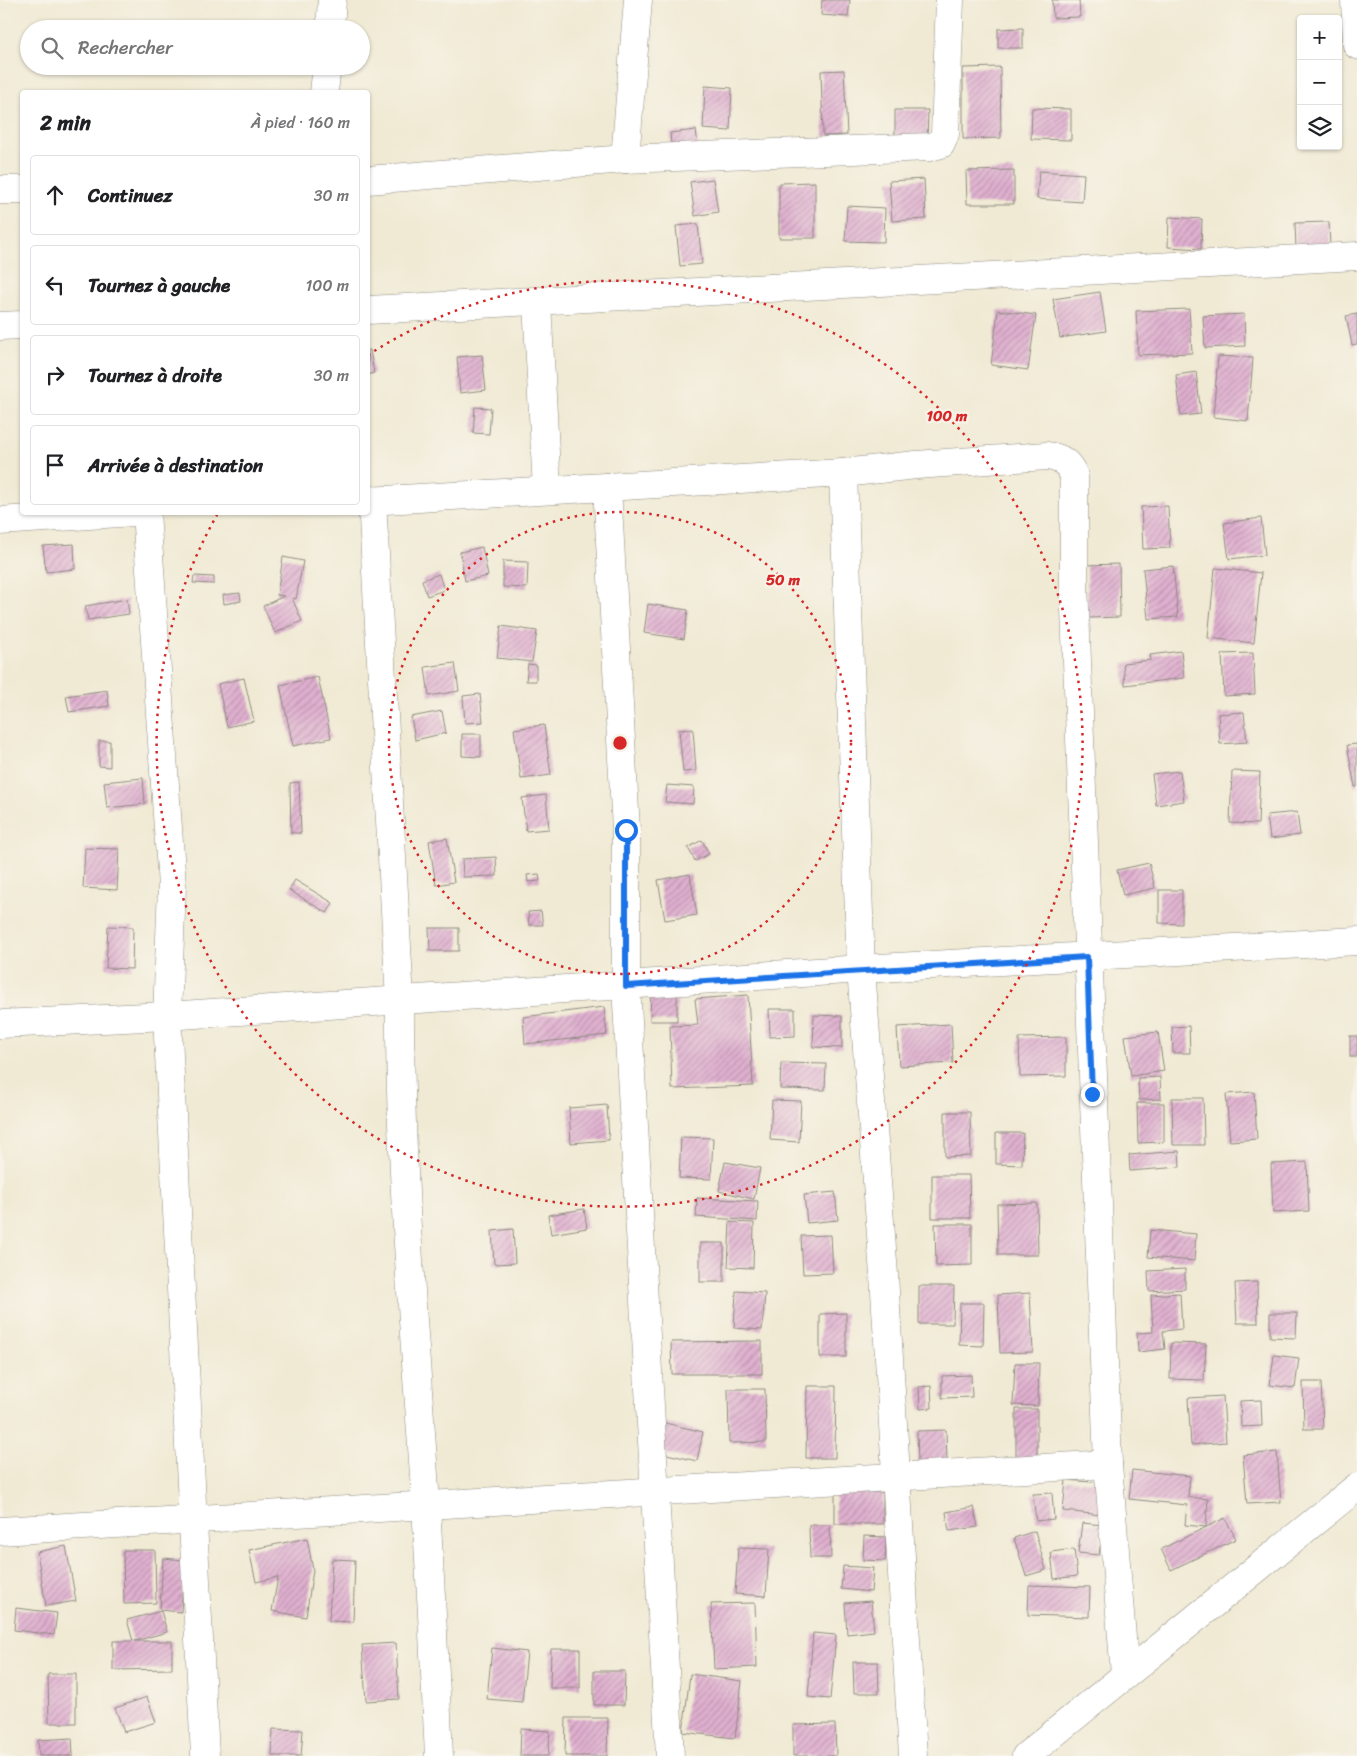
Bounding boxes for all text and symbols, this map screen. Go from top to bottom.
map controls [1297,15,1342,150]
button: + [1297,15,1342,60]
search box [20,20,370,75]
text: Rechercher [78,31,173,64]
icon: search [38,34,66,62]
button: − [1297,60,1342,105]
text: 2 min [40,104,91,142]
button: layers [1297,105,1342,150]
text: À pied · 160 m [251,108,350,137]
text: Continuez [88,179,173,212]
icon: ahead [41,181,69,209]
text: 30 m [314,181,349,210]
text: Tournez à gauche [88,269,230,302]
icon: left [41,271,69,299]
text: 100 m [305,271,349,300]
text: Tournez à droite [88,359,222,392]
icon: right [41,361,69,389]
text: 30 m [314,361,349,390]
text: 100 m [927,403,968,429]
text: Arrivée à destination [88,449,263,482]
icon: arrive [41,451,69,479]
text: 50 m [766,567,801,593]
centre of rings [611,734,629,752]
route start [615,819,638,842]
route end [1081,1083,1104,1106]

